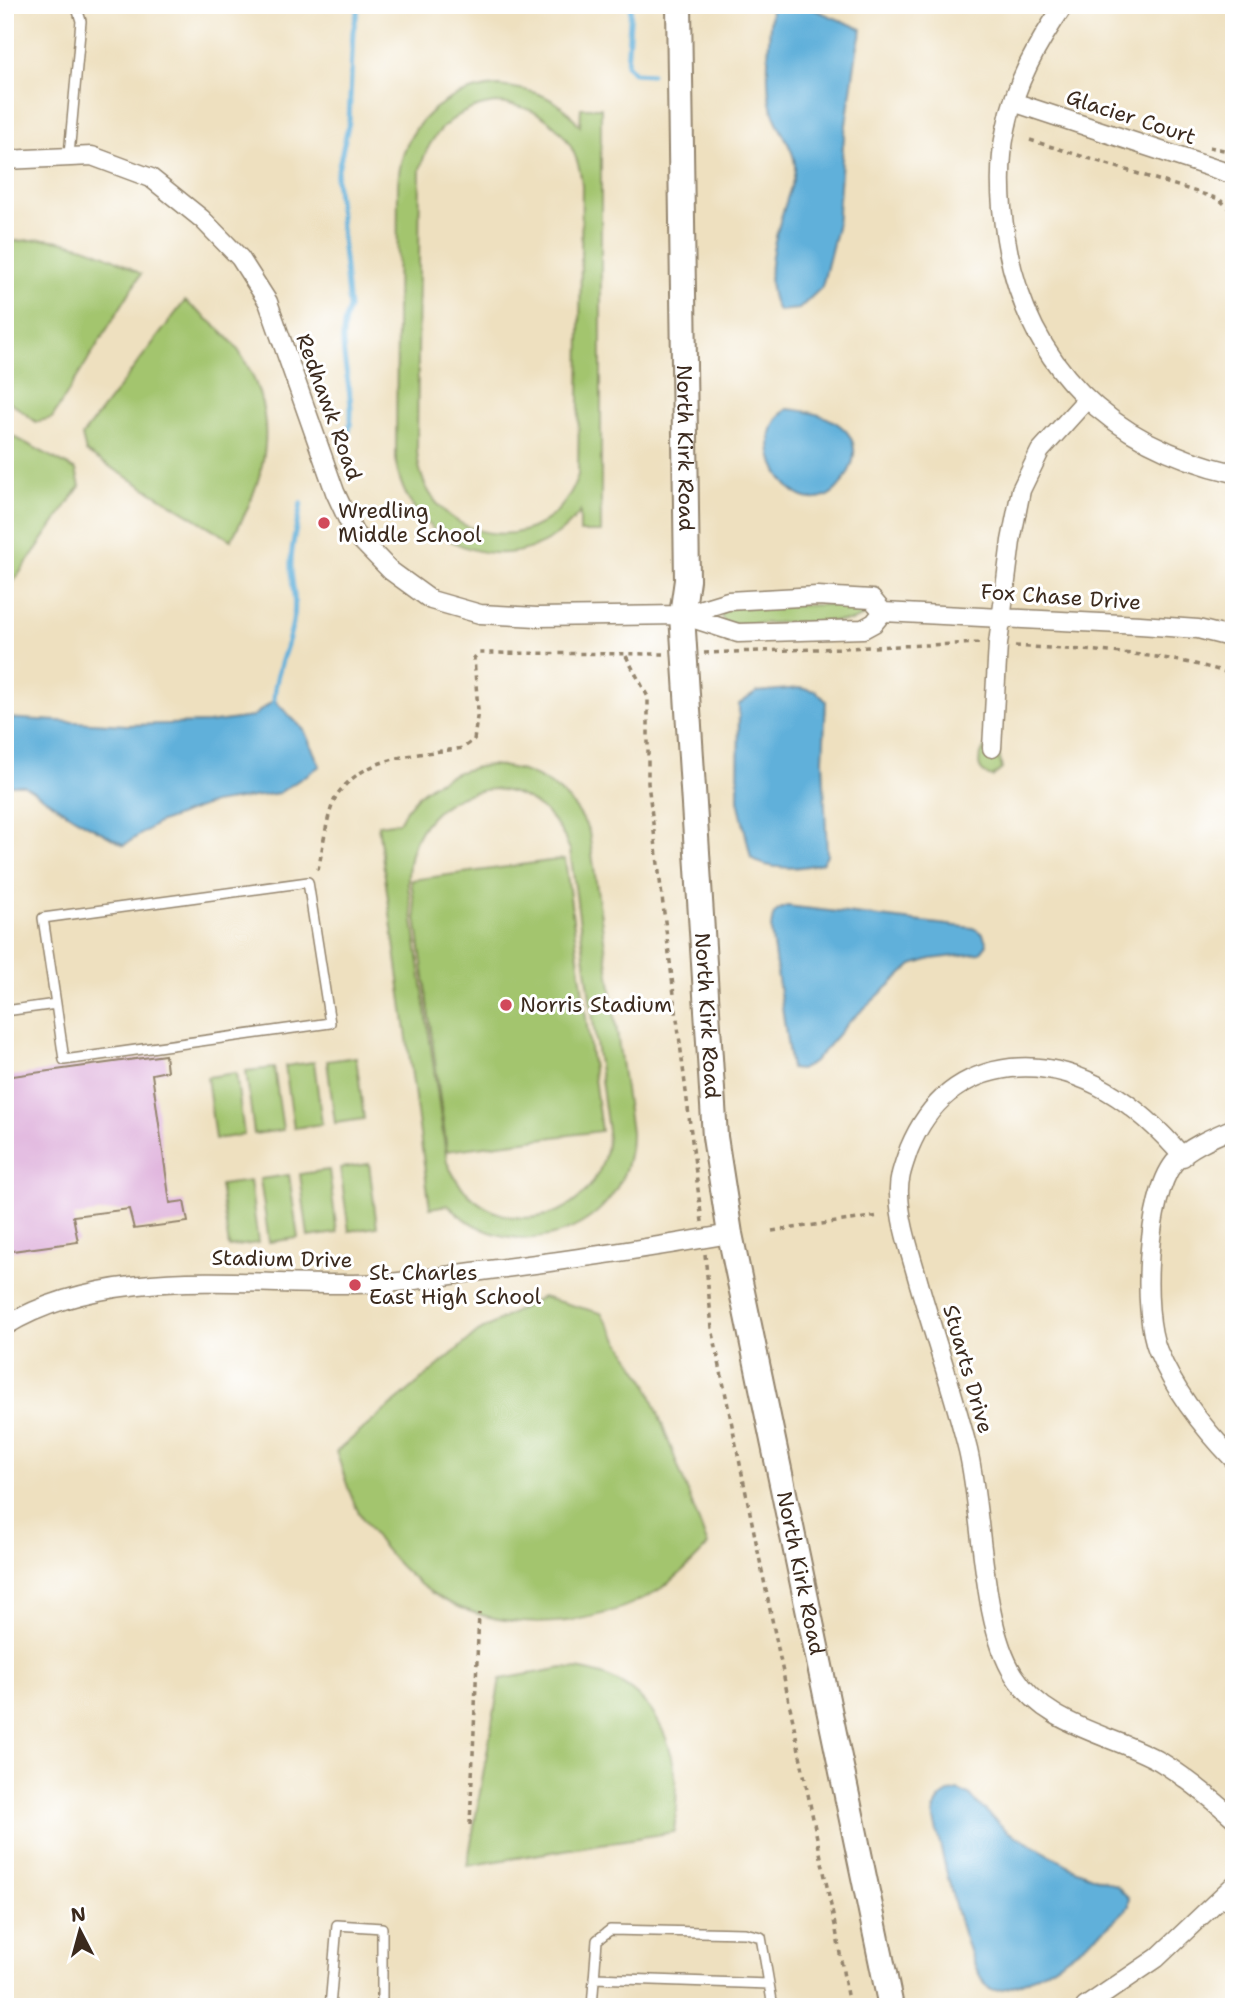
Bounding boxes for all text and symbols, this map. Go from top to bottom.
street label: Glacier Court [1063,83,1199,151]
street label: Redhawk Road [289,330,369,484]
street label: North Kirk Road [670,364,700,532]
place label: Wredling Middle School [338,497,482,549]
marker: Wredling Middle School [316,515,332,531]
street label: Fox Chase Drive [980,577,1142,617]
street label: North Kirk Road [688,932,727,1100]
place label: Norris Stadium [520,991,672,1019]
marker: Norris Stadium [498,997,514,1013]
street label: Stadium Drive [211,1244,353,1274]
place label: St. Charles East High School [369,1259,542,1311]
marker: St. Charles East High School [347,1277,363,1293]
street label: Stuarts Drive [936,1301,1000,1437]
street label: North Kirk Road [770,1489,831,1658]
north arrow [46,1896,116,1966]
text: N [69,1901,87,1928]

